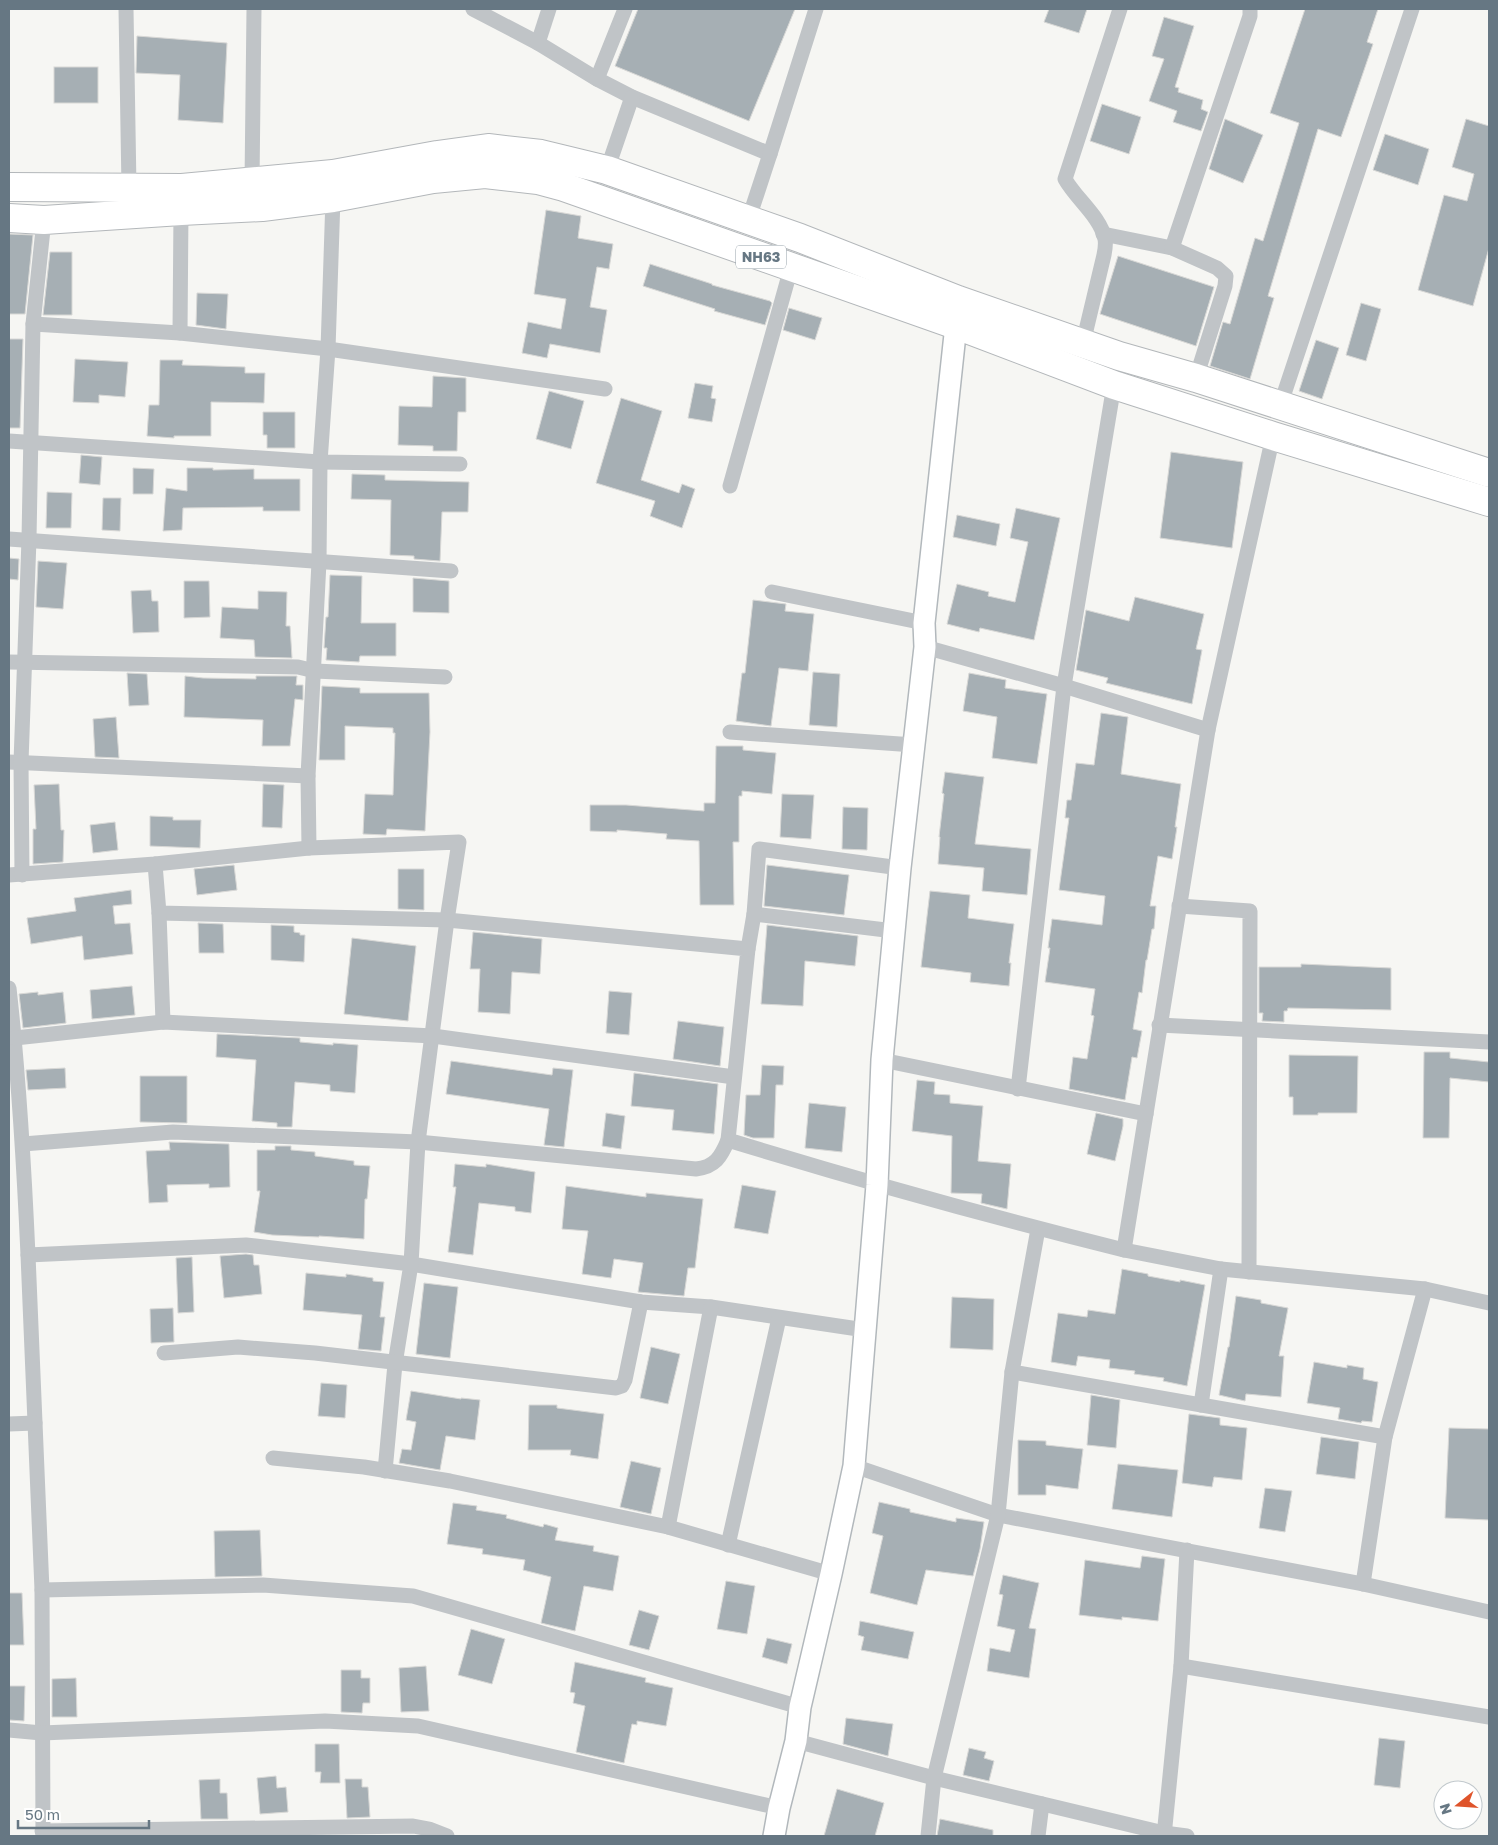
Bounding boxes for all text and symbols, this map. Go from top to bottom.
road number: NH63 [736,246,786,268]
north arrow [1433,1780,1483,1830]
scale bar [18,1798,149,1830]
text: N [1435,1801,1455,1817]
text: 50 m [25,1805,60,1823]

